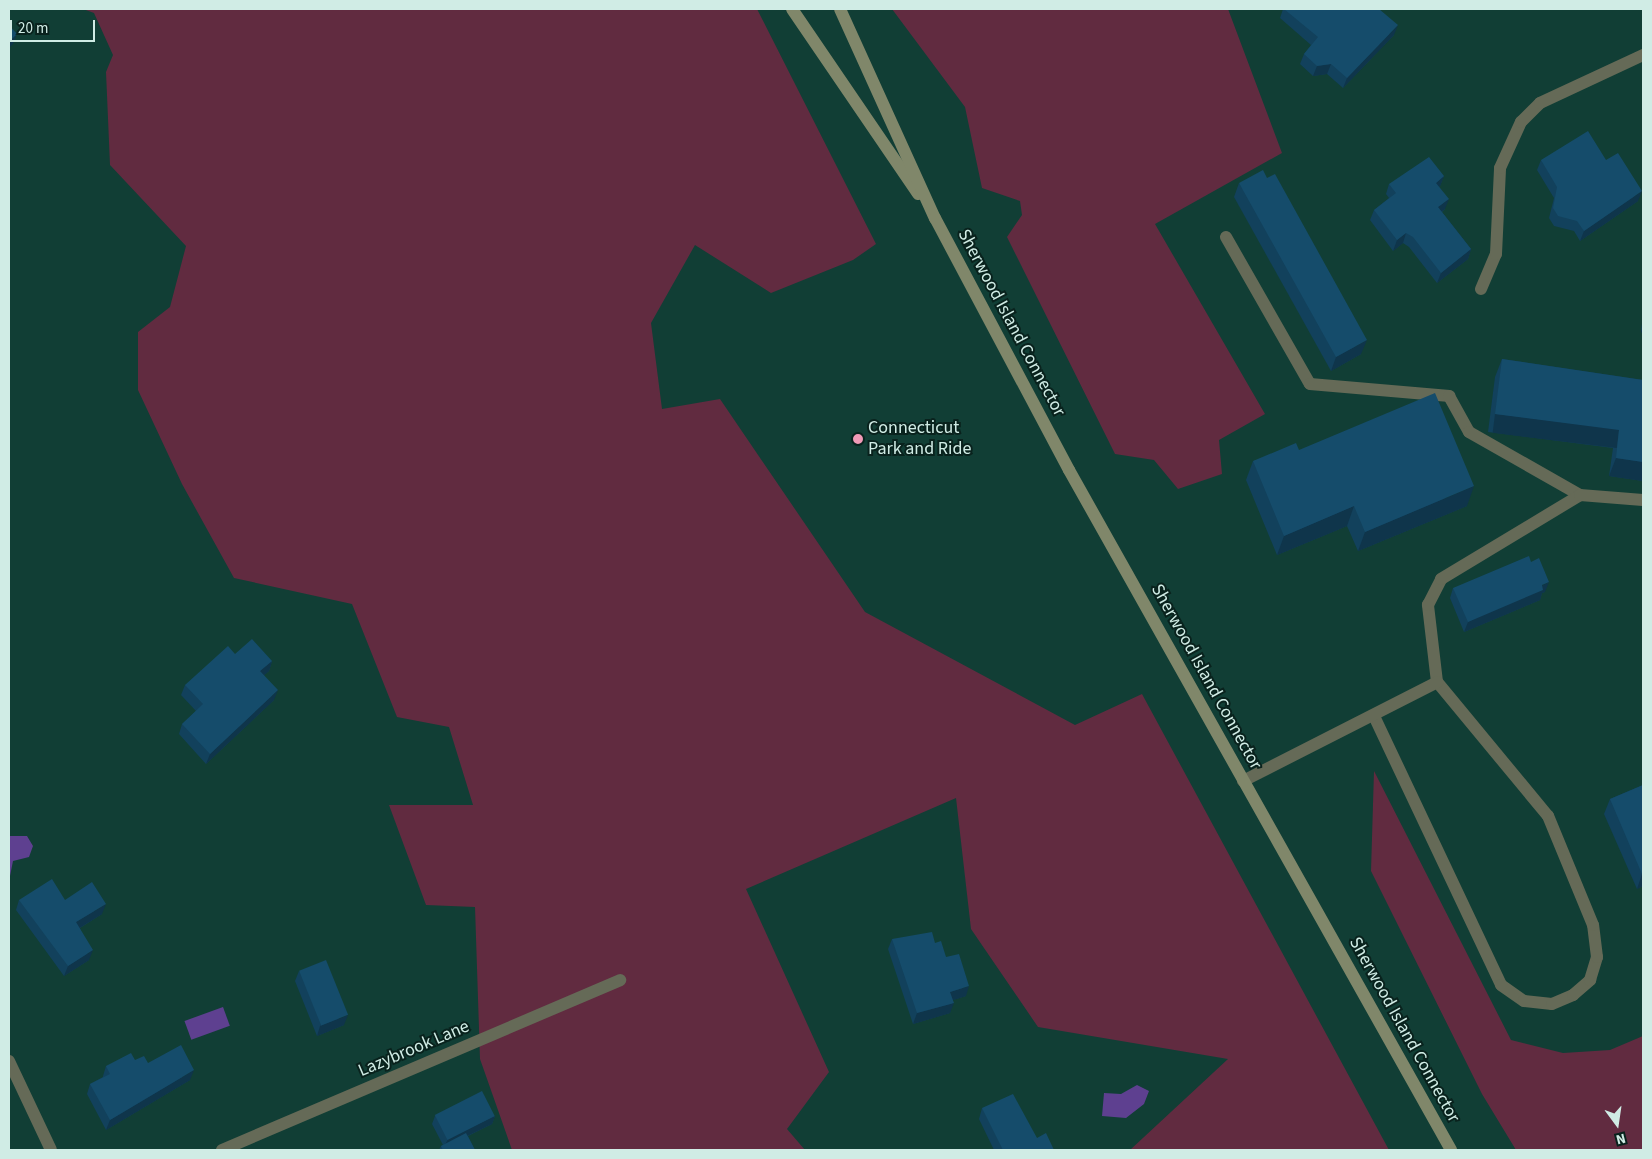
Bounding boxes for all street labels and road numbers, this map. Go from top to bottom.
street label: Sherwood Island Connector [952,226,1070,420]
street label: Sherwood Island Connector [1146,580,1266,774]
street label: Sherwood Island Connector [1344,933,1464,1127]
street label: Lazybrook Lane [355,1016,473,1082]

